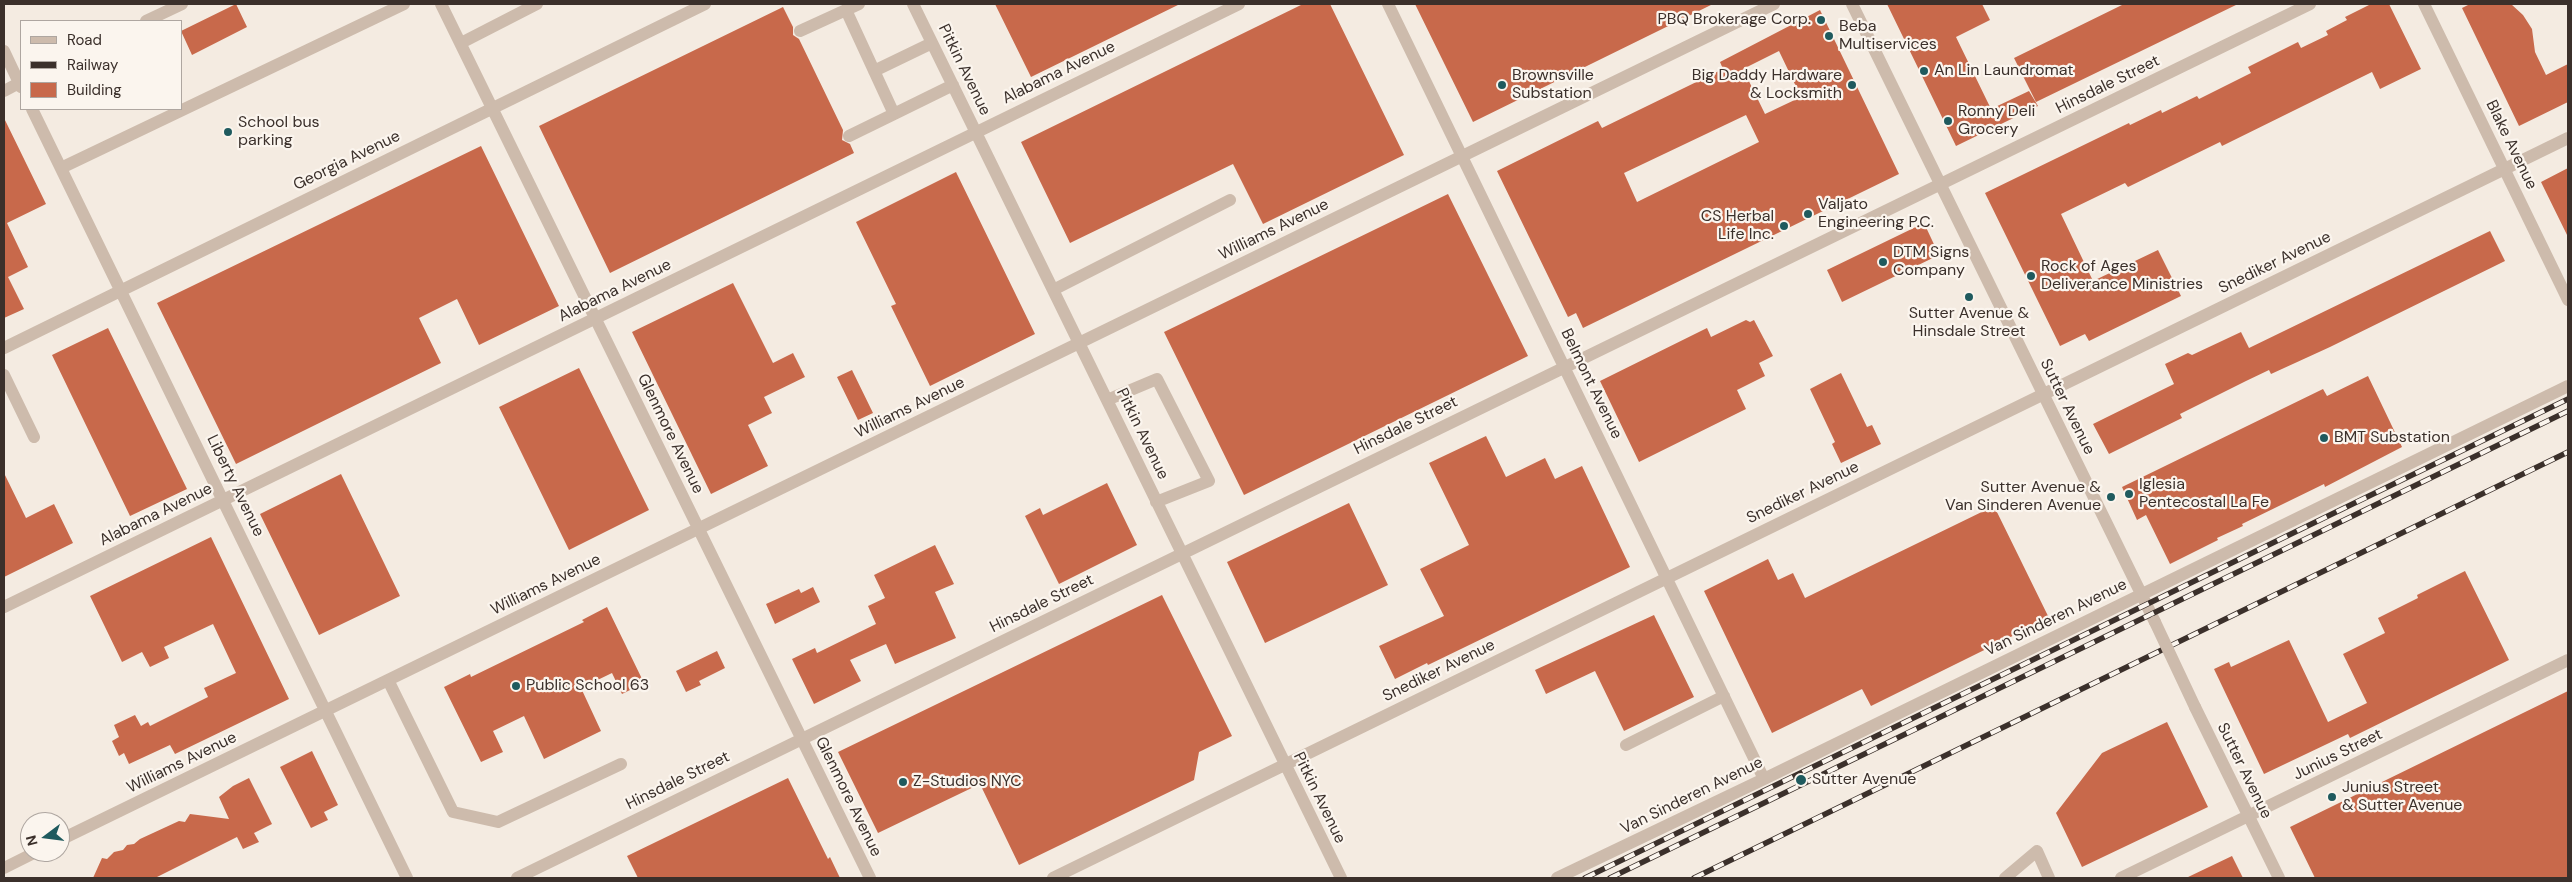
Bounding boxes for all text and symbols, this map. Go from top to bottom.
place label: PBQ Brokerage Corp. [1657,10,1811,30]
marker: PBQ Brokerage Corp. [1815,14,1827,26]
place label: Beba Multiservices [1839,17,1937,55]
legend [20,20,182,110]
street label: Pitkin Avenue [934,21,994,119]
text: Road [67,30,102,50]
marker: Beba Multiservices [1823,30,1835,42]
street label: Alabama Avenue [999,37,1119,109]
street label: Hinsdale Street [2053,52,2163,118]
text: Railway [67,55,118,75]
place label: An Lin Laundromat [1934,61,2073,81]
marker: An Lin Laundromat [1918,65,1930,77]
place label: Brownsville Substation [1512,66,1594,104]
place label: Big Daddy Hardware & Locksmith [1692,66,1842,104]
marker: Brownsville Substation [1496,79,1508,91]
marker: Big Daddy Hardware & Locksmith [1846,79,1858,91]
text: Building [67,80,122,100]
street label: Blake Avenue [2481,97,2541,193]
place label: Ronny Deli Grocery [1958,102,2035,140]
place label: School bus parking [238,113,320,151]
marker: Ronny Deli Grocery [1942,115,1954,127]
marker: School bus parking [222,126,234,138]
street label: Georgia Avenue [290,127,404,195]
street label: Williams Avenue [1216,195,1332,265]
place label: Valjato Engineering P.C. [1818,195,1934,233]
place label: CS Herbal Life Inc. [1701,207,1774,245]
marker: Valjato Engineering P.C. [1802,208,1814,220]
marker: CS Herbal Life Inc. [1778,220,1790,232]
street label: Snediker Avenue [2216,228,2334,298]
place label: DTM Signs Company [1893,243,1969,281]
street label: Alabama Avenue [555,255,675,327]
marker: DTM Signs Company [1877,256,1889,268]
place label: Rock of Ages Deliverance Ministries [2041,257,2203,295]
marker: Rock of Ages Deliverance Ministries [2025,270,2037,282]
marker: Sutter Avenue & Hinsdale Street [1963,291,1975,303]
place label: Sutter Avenue & Hinsdale Street [1909,304,2029,342]
street label: Belmont Avenue [1556,326,1626,442]
street label: Sutter Avenue [2035,356,2099,458]
street label: Glenmore Avenue [633,371,707,497]
street label: Williams Avenue [852,373,968,443]
street label: Pitkin Avenue [1112,385,1172,483]
street label: Hinsdale Street [1351,393,1461,459]
place label: BMT Substation [2334,428,2450,448]
street label: Liberty Avenue [202,432,268,540]
marker: BMT Substation [2318,432,2330,444]
street label: Snediker Avenue [1744,458,1862,528]
place label: Iglesia Pentecostal La Fe [2139,475,2269,513]
place label: Sutter Avenue & Van Sinderen Avenue [1945,478,2101,516]
street label: Alabama Avenue [96,479,216,551]
marker: Iglesia Pentecostal La Fe [2123,488,2135,500]
marker: Sutter Avenue & Van Sinderen Avenue [2105,491,2117,503]
street label: Williams Avenue [488,550,604,620]
street label: Hinsdale Street [987,571,1097,637]
street label: Van Sinderen Avenue [1982,575,2130,661]
street label: Snediker Avenue [1380,636,1498,706]
place label: Public School 63 [526,676,649,696]
marker: Public School 63 [510,680,522,692]
street label: Sutter Avenue [2212,720,2276,822]
street label: Junius Street [2290,725,2386,785]
street label: Williams Avenue [124,728,240,798]
street label: Glenmore Avenue [811,734,885,860]
street label: Hinsdale Street [623,748,733,814]
street label: Pitkin Avenue [1289,749,1349,847]
street label: Van Sinderen Avenue [1618,753,1766,839]
place label: Sutter Avenue [1812,770,1916,790]
place label: Z-Studios NYC [913,772,1022,792]
marker: Sutter Avenue [1794,773,1808,787]
marker: Z-Studios NYC [897,776,909,788]
place label: Junius Street & Sutter Avenue [2342,778,2462,816]
marker: Junius Street & Sutter Avenue [2326,791,2338,803]
north arrow [20,812,70,862]
text: N [21,833,41,848]

